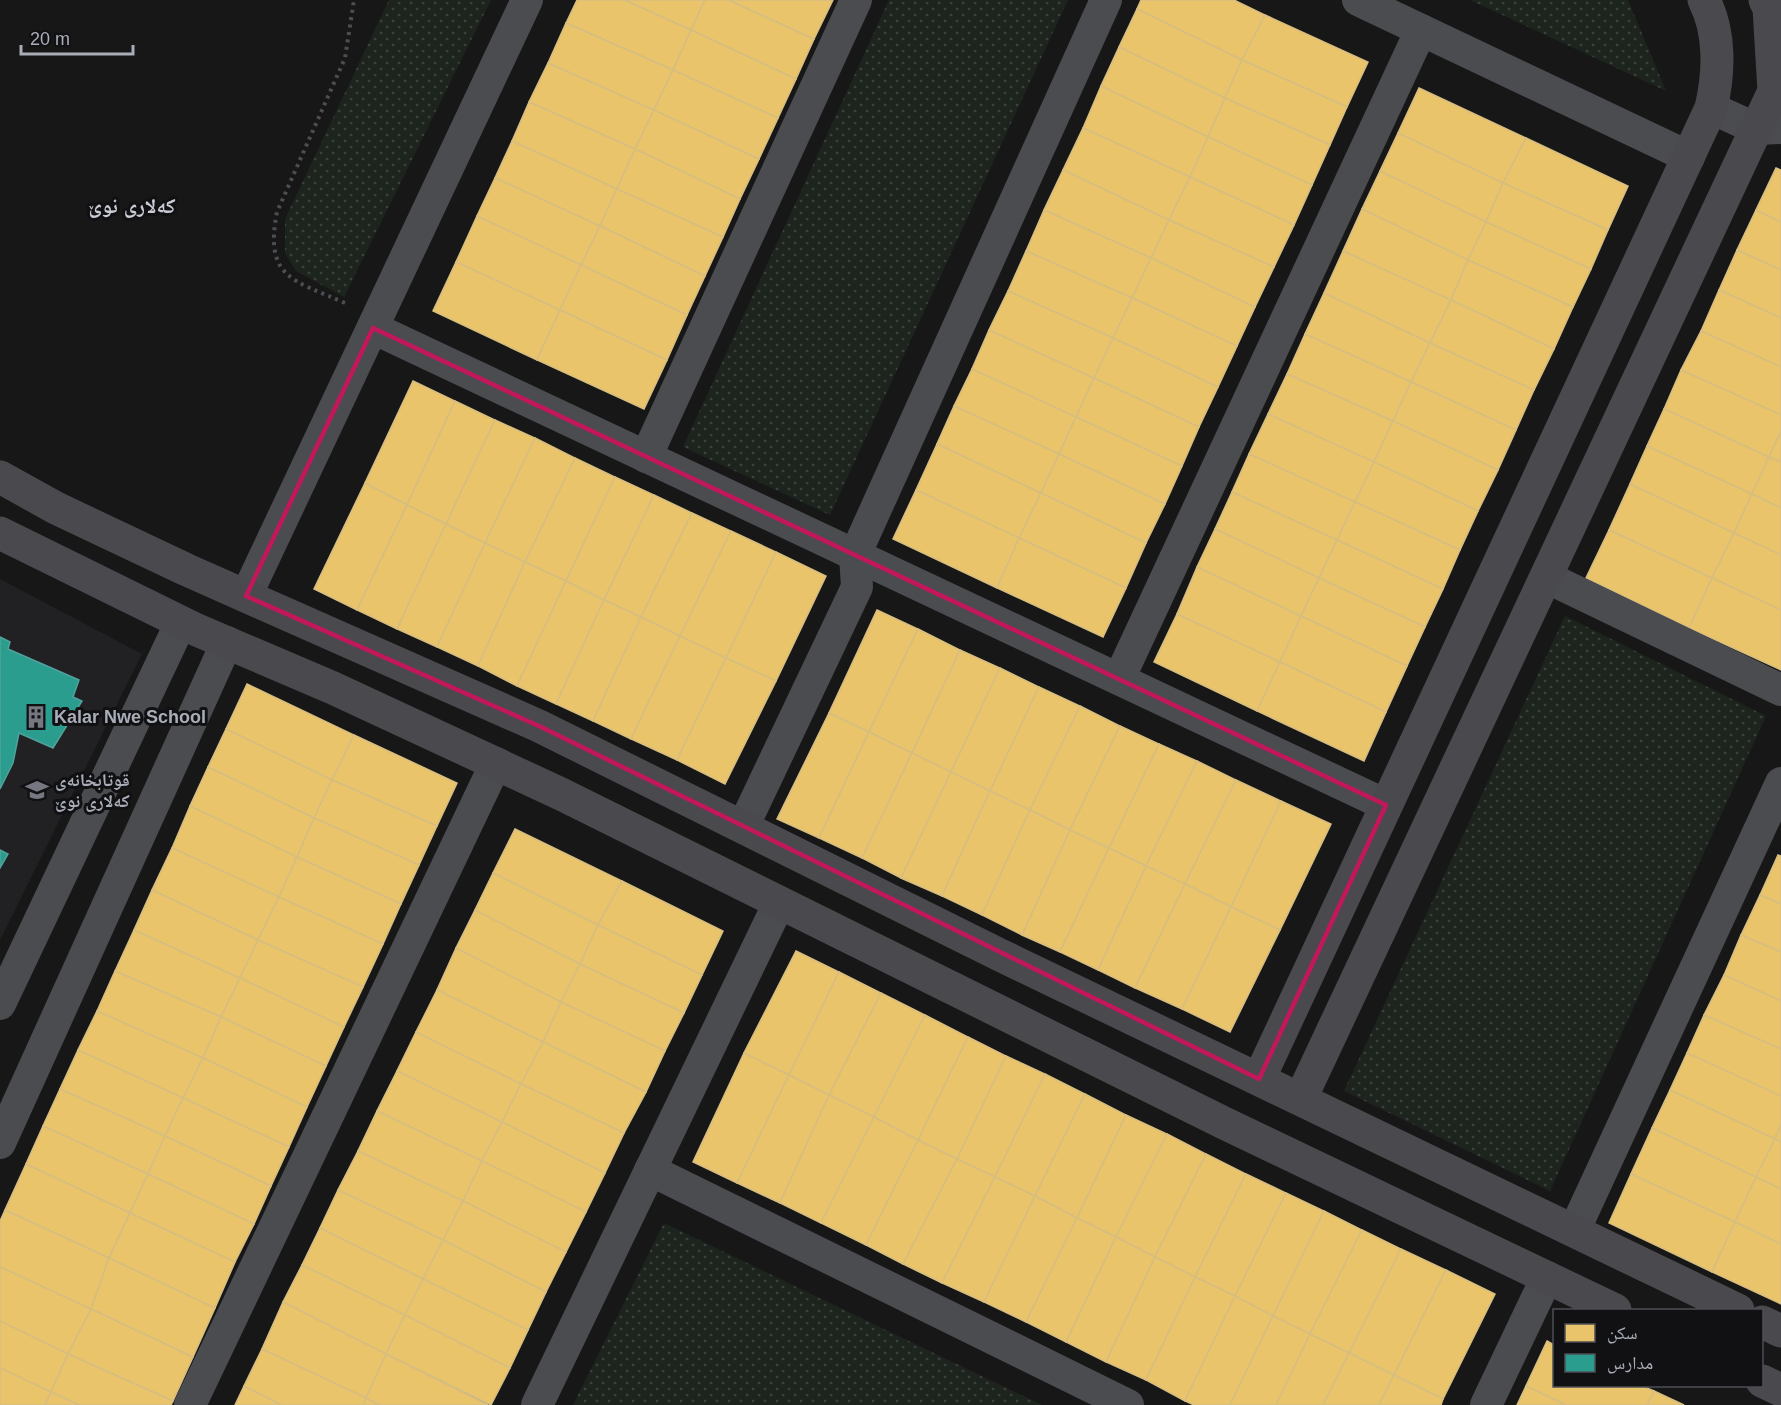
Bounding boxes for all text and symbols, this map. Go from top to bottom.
scale bar [21,18,134,56]
text: 20 m [30,29,70,49]
district label: کەلاری نوێ [88,194,176,218]
building icon: Kalar Nwe School [23,704,49,730]
place label: Kalar Nwe School [54,707,206,727]
place label: قوتابخانەی کەلاری نوێ [55,770,130,812]
school or university icon: قوتابخانەی کەلاری نوێ [24,777,50,803]
legend [1553,1309,1763,1387]
text: سكن [1607,1323,1638,1344]
text: مدارس [1607,1353,1653,1374]

